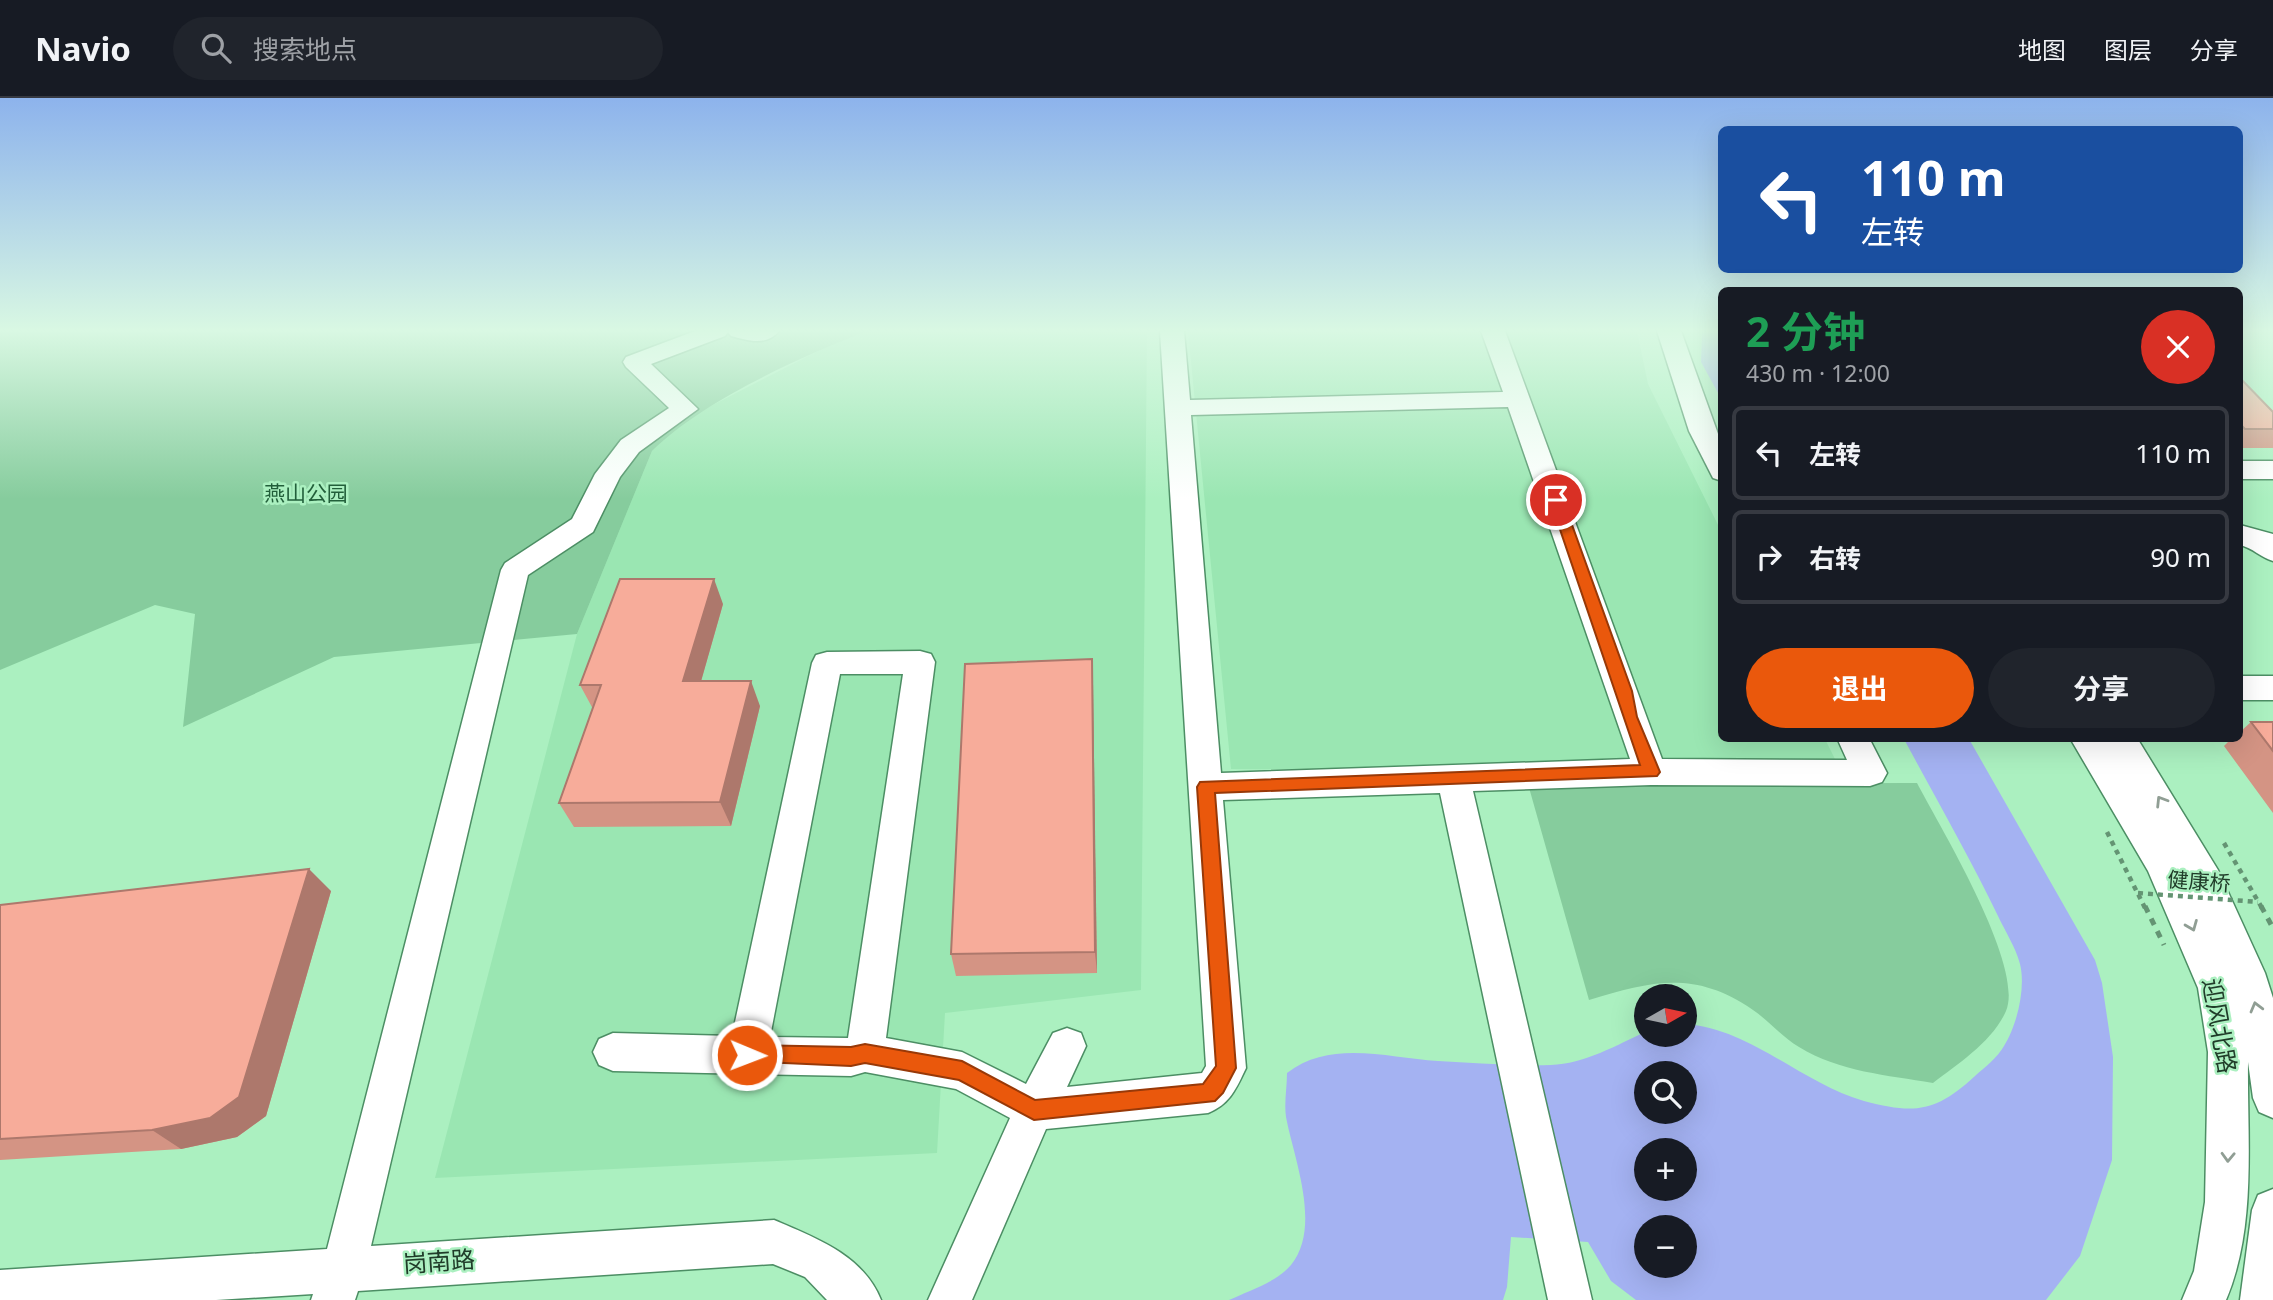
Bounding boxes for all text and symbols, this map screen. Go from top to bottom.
search box [173,17,663,80]
text: Navio [35,26,131,71]
icon: search [197,29,235,67]
text: 搜索地点 [253,31,357,67]
text: 地图 [2018,33,2066,66]
text: 图层 [2104,33,2152,66]
text: 分享 [2190,33,2238,66]
text: 110 m [1861,144,2006,210]
icon: left [1746,154,1837,245]
text: 左转 [1861,210,1925,253]
text: 2 分钟 [1746,302,1865,359]
button: close [2141,310,2215,384]
text: 430 m · 12:00 [1746,357,1890,389]
icon: left [1750,434,1788,472]
text: 110 m [2135,435,2211,471]
text: 左转 [1809,436,1861,472]
pin [1526,470,1586,530]
park label: 燕山公园 [264,479,348,507]
icon: arrive [1537,481,1575,519]
icon: right [1750,538,1788,576]
text: 90 m [2150,539,2211,575]
text: 右转 [1809,540,1861,576]
button: 退出 [1746,648,1974,728]
button: 分享 [1988,648,2215,728]
one-way arrow [2157,796,2170,809]
street label: 健康桥 [2167,865,2231,897]
one-way arrow [2183,919,2197,931]
street label: 迎风北路 [2196,976,2245,1076]
north arrow [1634,984,1698,1046]
map controls [1634,984,1697,1278]
one-way arrow [2250,1001,2264,1013]
position arrow [710,1018,784,1092]
button: search [1634,1061,1697,1124]
button: + [1634,1138,1697,1201]
one-way arrow [2220,1152,2235,1163]
button: − [1634,1215,1697,1278]
street label: 岗南路 [402,1242,476,1279]

